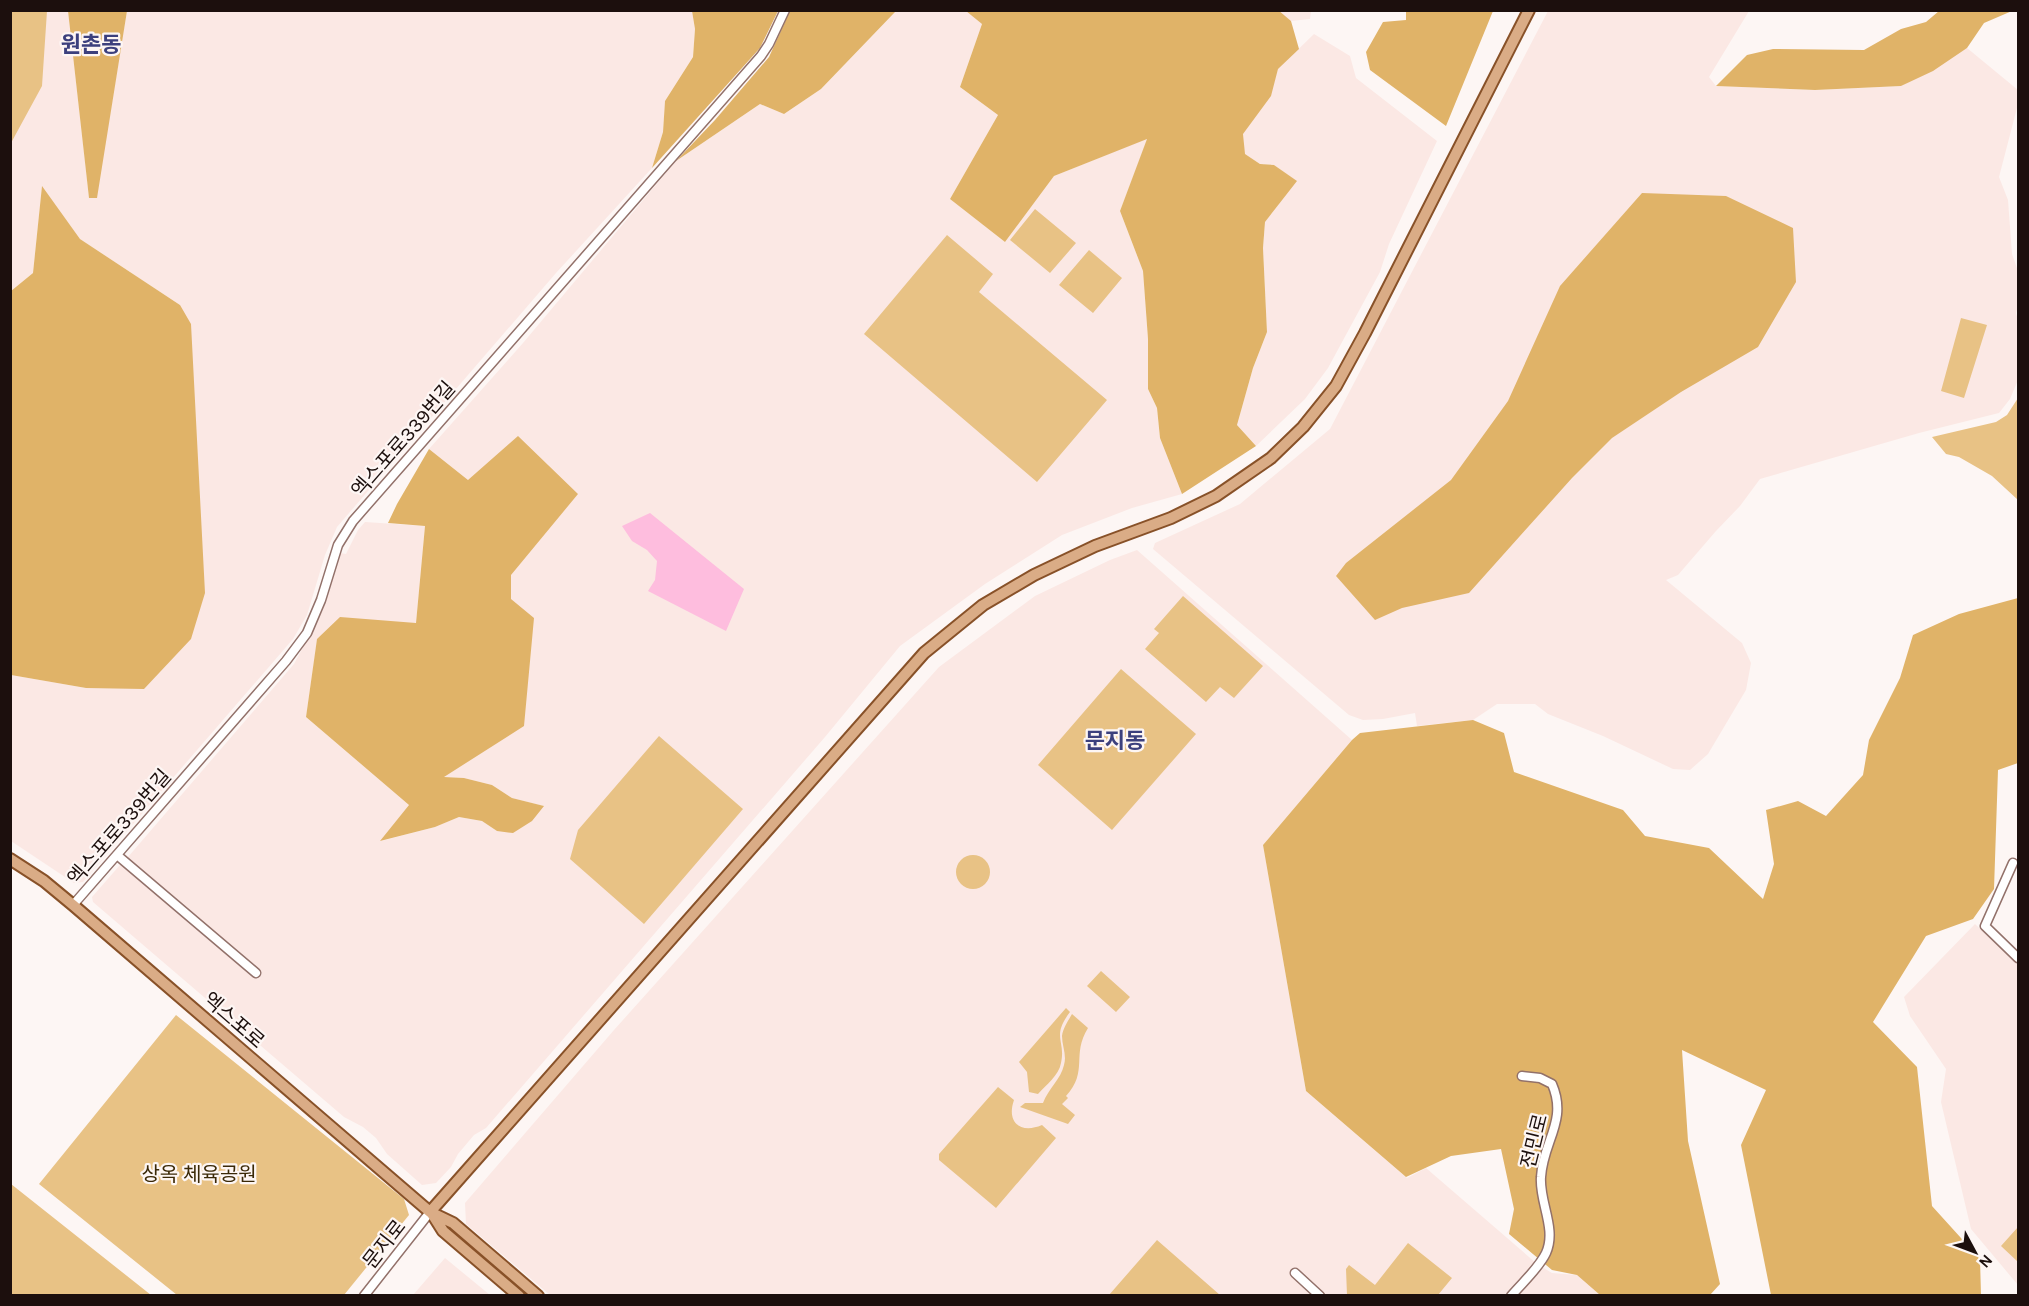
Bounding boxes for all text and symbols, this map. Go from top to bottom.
district label: 원촌동 [61,32,121,58]
street label: 엑스포로339번길 [347,377,460,502]
district label: 문지동 [1085,728,1145,754]
street label: 엑스포로339번길 [63,765,176,890]
street label: 엑스포로 [198,988,269,1053]
street label: 전민로 [1517,1112,1552,1171]
park label: 상옥 체육공원 [141,1163,257,1186]
street label: 문지로 [358,1215,410,1273]
north arrow [1945,1222,2005,1282]
text: N [1975,1251,1997,1272]

